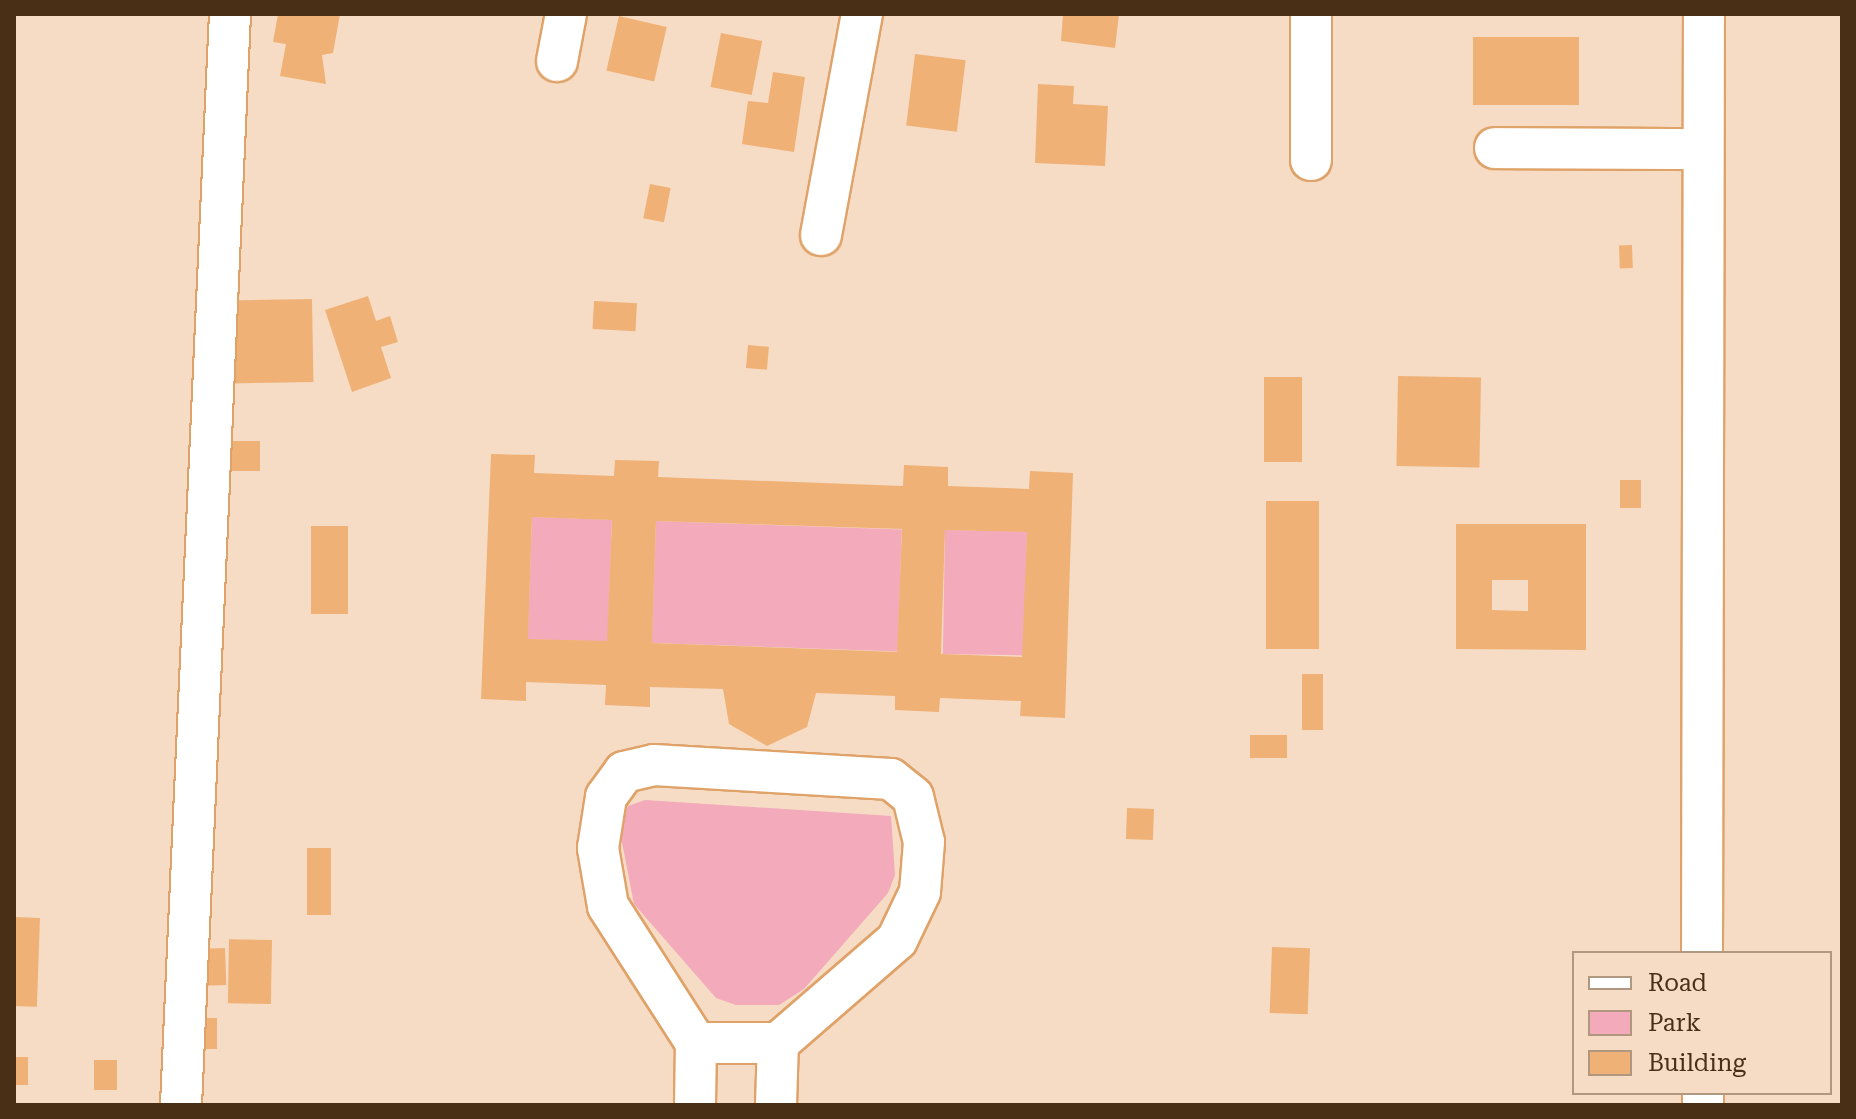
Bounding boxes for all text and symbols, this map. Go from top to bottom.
legend [1572,951,1832,1095]
text: Road [1648,969,1707,997]
text: Park [1648,1009,1701,1037]
text: Building [1648,1049,1746,1077]

